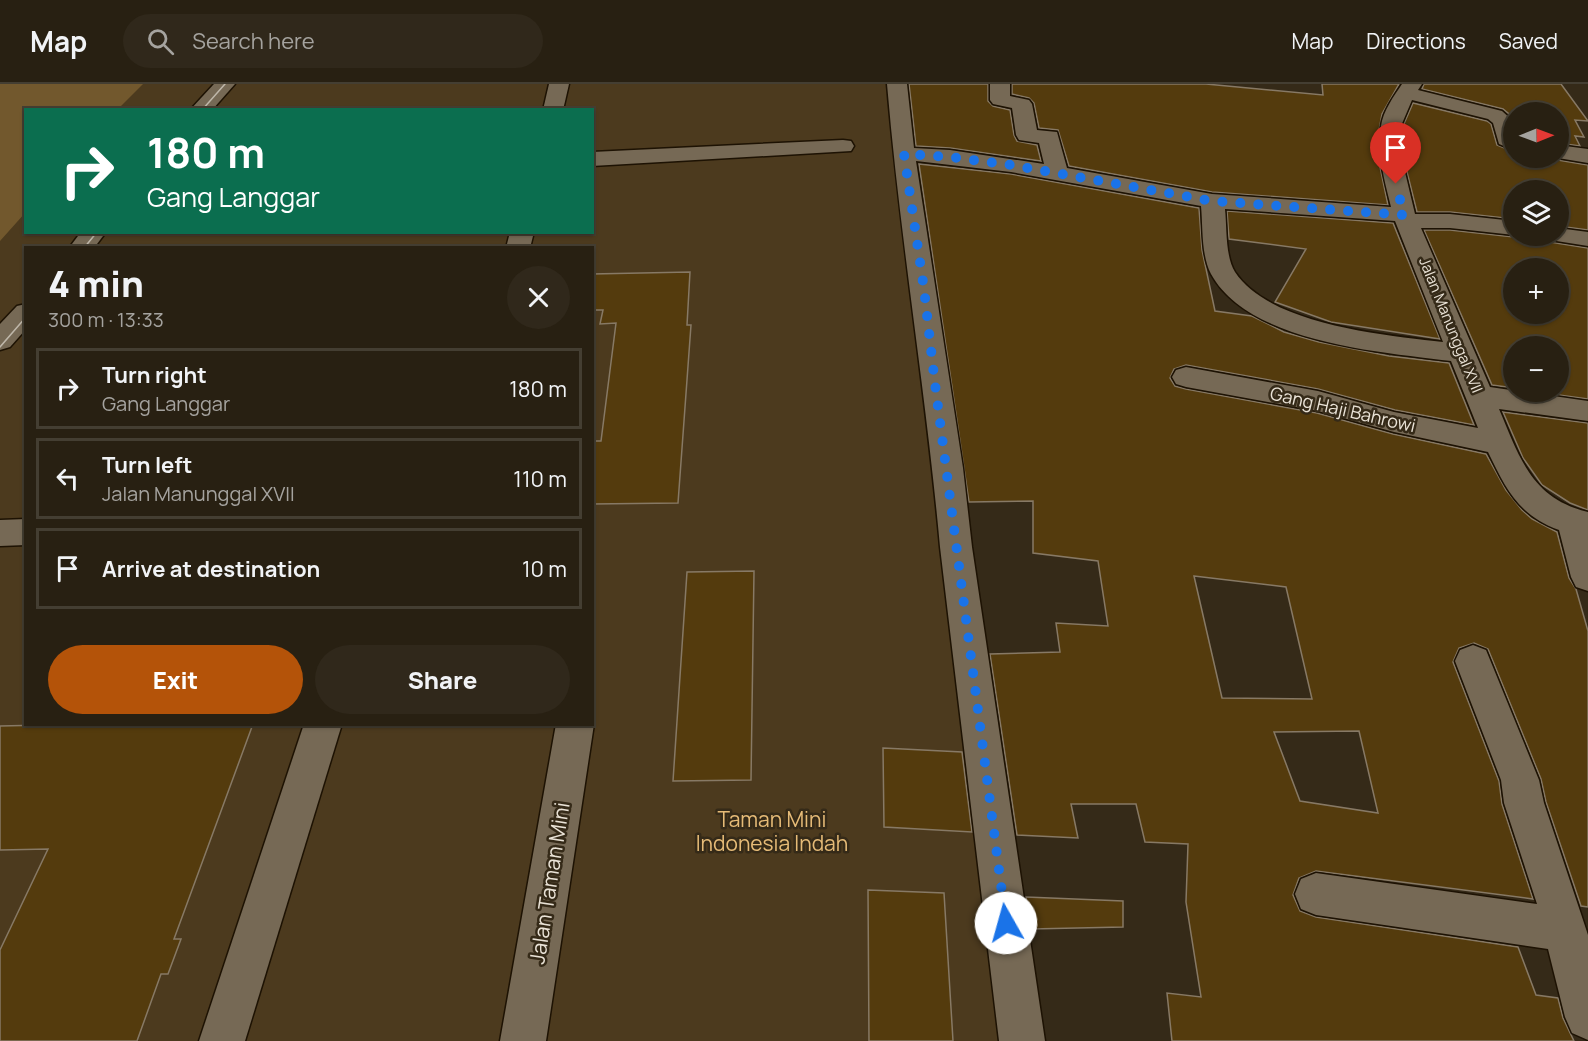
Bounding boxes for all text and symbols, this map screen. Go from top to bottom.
search box [123,14,543,68]
text: Map [30,22,87,60]
icon: search [144,25,177,58]
text: Search here [192,26,315,56]
text: Map [1292,27,1333,55]
text: Directions [1366,27,1466,55]
text: Saved [1499,27,1558,55]
north arrow [1503,102,1569,168]
map controls [1503,102,1569,402]
pin [1370,122,1421,184]
text: 180 m [147,123,265,181]
icon: arrive [1379,131,1412,164]
icon: right [48,132,126,210]
text: Gang Langgar [147,178,320,215]
button: layers [1503,180,1569,246]
street label: Jalan Manunggal XVII [1414,254,1488,396]
button: + [1503,258,1569,324]
text: 4 min [48,259,144,308]
button: close [507,266,570,329]
text: 300 m · 13:33 [48,306,164,333]
button: − [1503,336,1569,402]
text: Turn right [102,360,207,390]
icon: right [51,372,84,405]
text: 180 m [509,374,567,404]
street label: Gang Haji Bahrowi [1268,381,1418,437]
text: Gang Langgar [102,390,230,417]
text: Turn left [102,450,192,480]
icon: left [51,462,84,495]
text: 110 m [513,464,567,494]
text: Jalan Manunggal XVII [102,480,295,507]
icon: arrive [51,552,84,585]
text: Arrive at destination [102,554,320,584]
text: 10 m [522,554,567,584]
button: Exit [48,645,303,714]
button: Share [315,645,570,714]
street label: Jalan Taman Mini [522,800,576,966]
park label: Taman Mini Indonesia Indah [696,805,848,857]
position arrow [974,891,1038,955]

